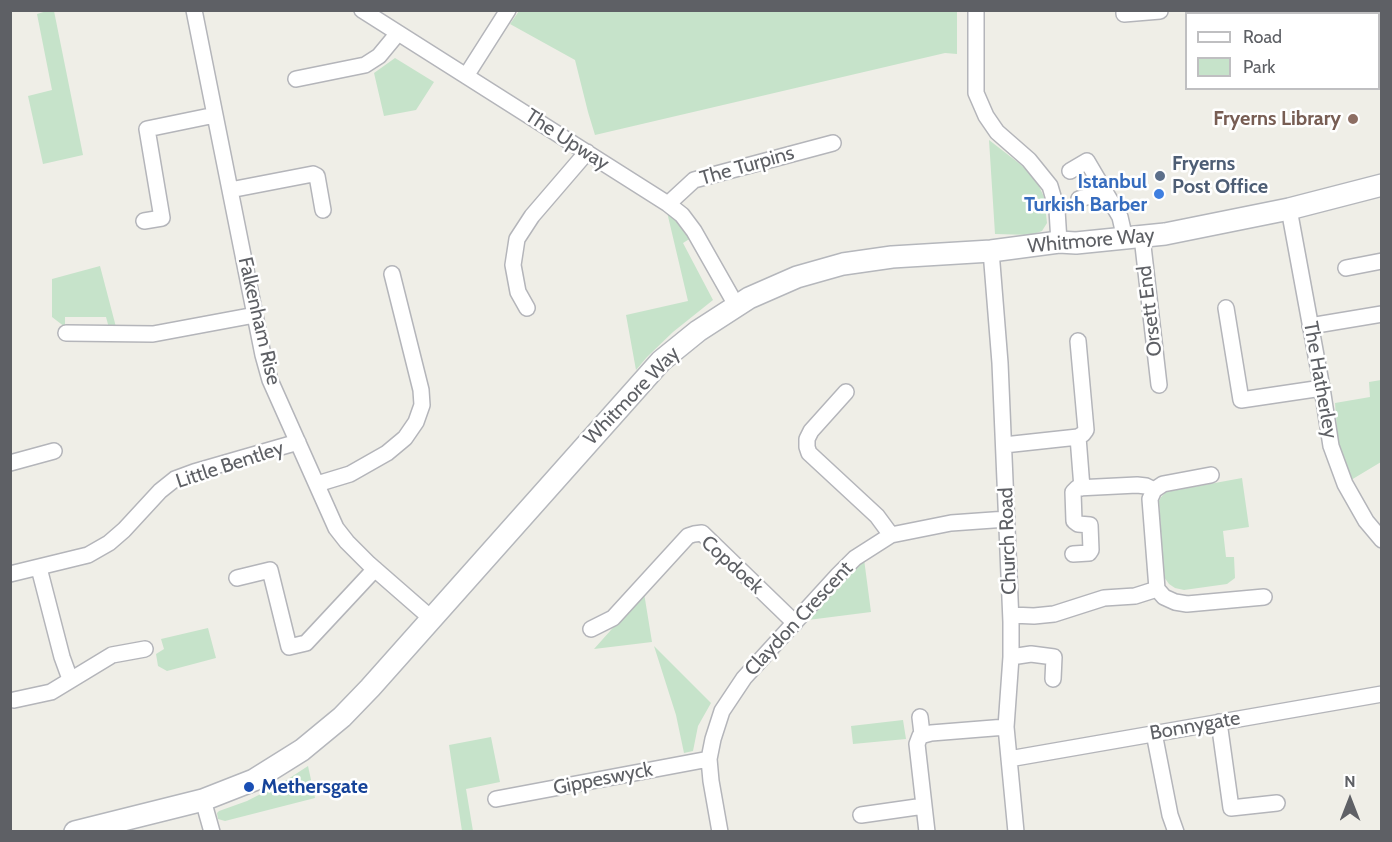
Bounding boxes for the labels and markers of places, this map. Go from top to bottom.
place label: Fryerns Library [1213,107,1341,131]
marker: Fryerns Library [1346,112,1360,126]
place label: Fryerns Post Office [1172,152,1268,199]
marker: Fryerns Post Office [1153,169,1167,183]
place label: Istanbul Turkish Barber [1024,170,1147,217]
marker: Istanbul Turkish Barber [1152,187,1166,201]
place label: Methersgate [261,775,368,799]
marker: Methersgate [242,780,256,794]

